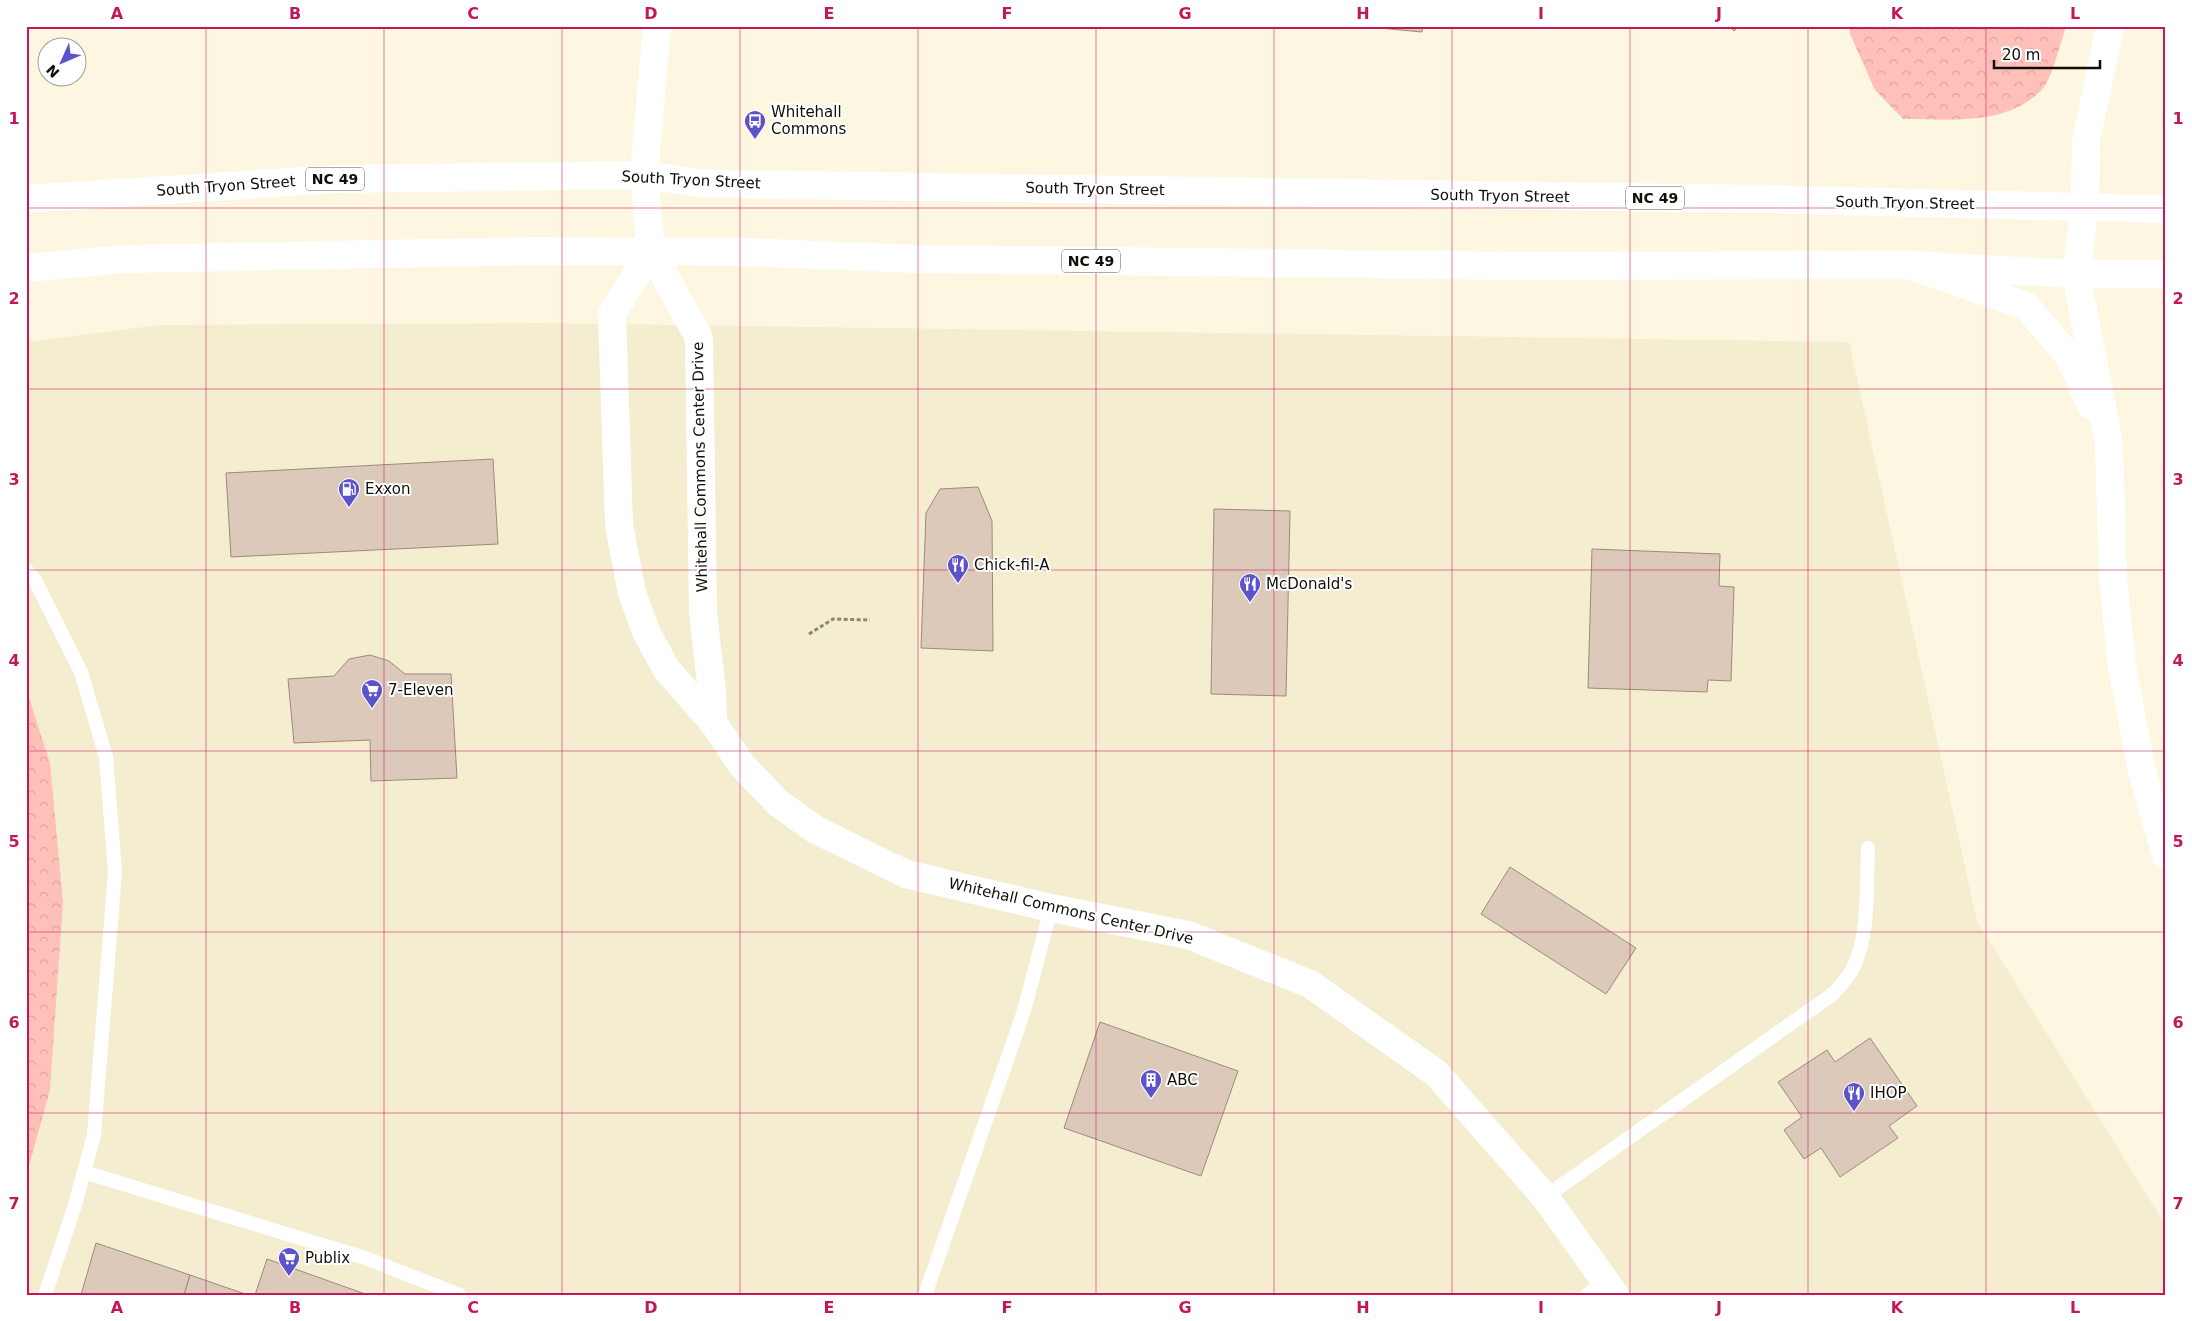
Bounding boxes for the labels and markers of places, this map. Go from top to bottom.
place label: Whitehall Commons [771,103,847,138]
bus stop icon: Whitehall Commons [743,109,767,140]
fuel station icon: Exxon [337,477,361,508]
place label: Exxon [365,480,410,498]
restaurant icon: Chick-fil-A [946,553,970,584]
place label: Chick-fil-A [974,556,1050,574]
restaurant icon: McDonald's [1238,572,1262,603]
place label: McDonald's [1266,575,1352,593]
supermarket icon: 7-Eleven [360,678,384,709]
place label: 7-Eleven [388,681,453,699]
building icon: ABC [1139,1068,1163,1099]
place label: ABC [1167,1071,1198,1089]
restaurant icon: IHOP [1842,1081,1866,1112]
place label: IHOP [1870,1084,1907,1102]
supermarket icon: Publix [277,1246,301,1277]
place label: Publix [305,1249,350,1267]

